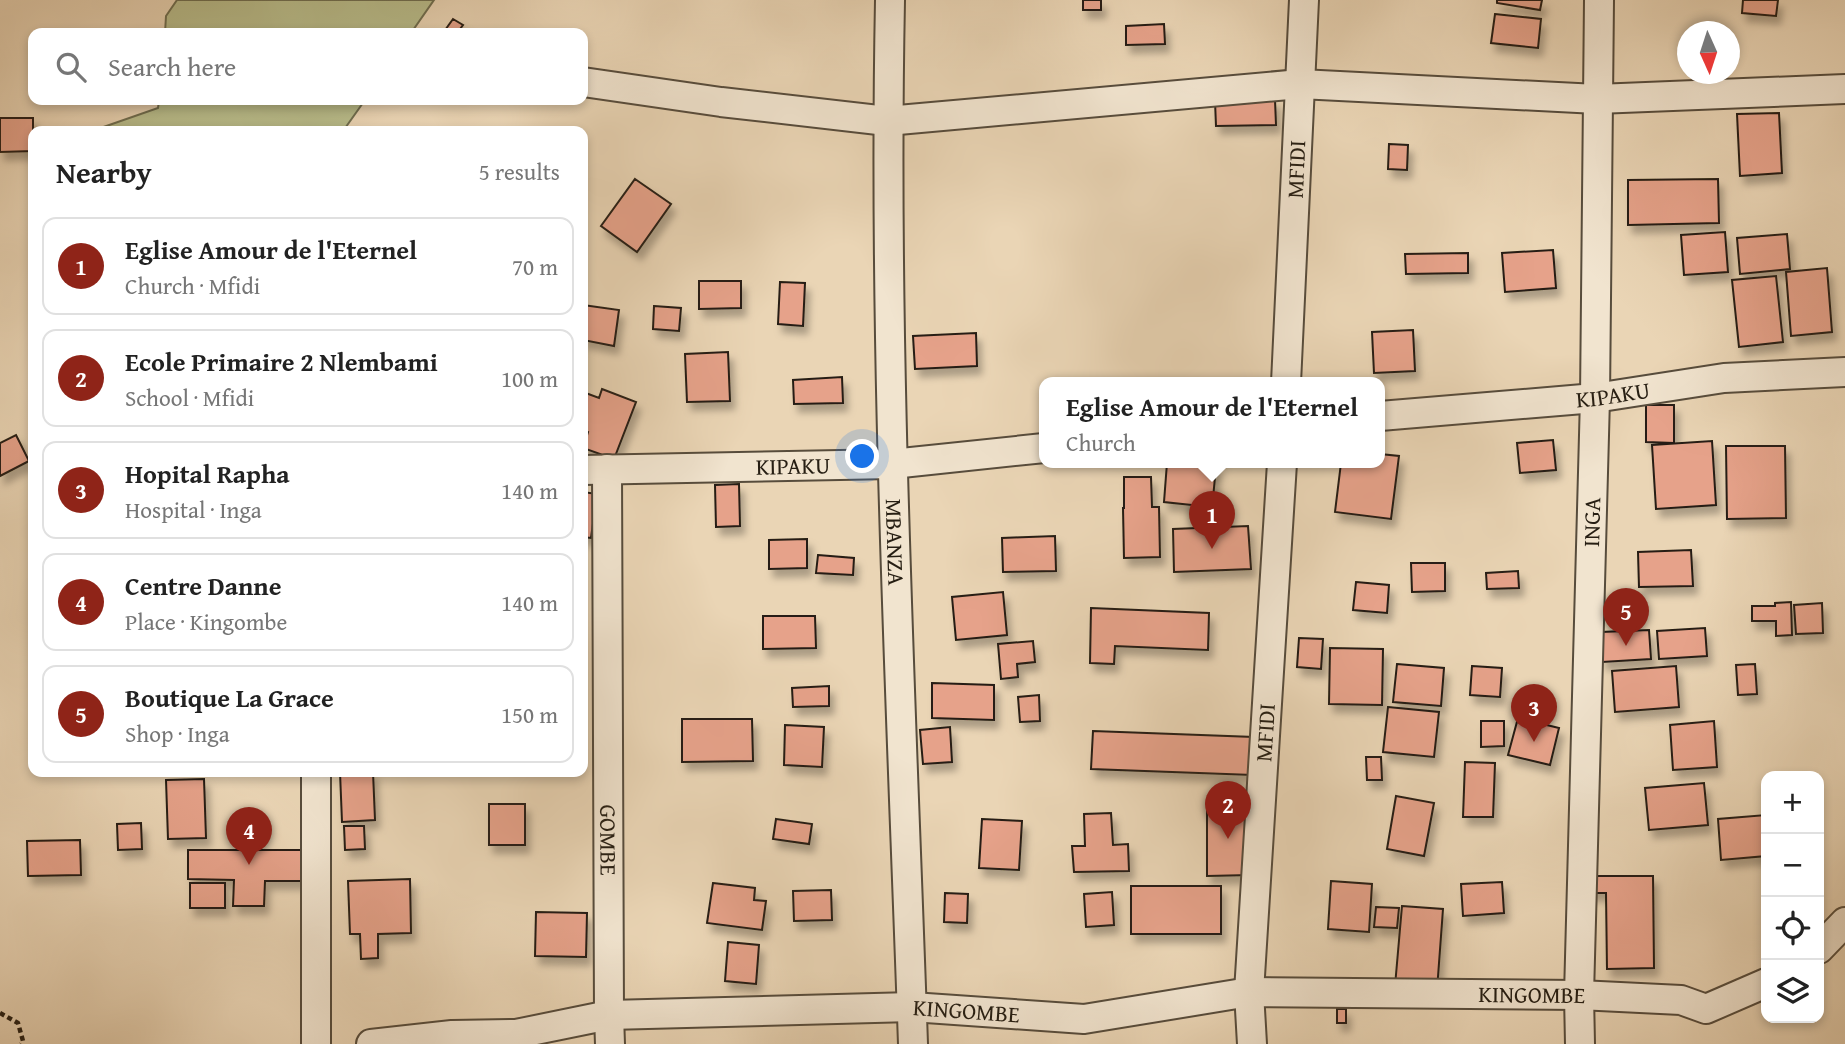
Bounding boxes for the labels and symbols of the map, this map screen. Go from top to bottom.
north arrow [1677,21,1740,84]
street label: MFIDI [1278,139,1313,199]
street label: KIPAKU [1575,373,1652,416]
your location [845,439,879,473]
street label: KIPAKU [755,448,830,483]
pin: 1 [1189,491,1235,549]
street label: INGA [1574,497,1608,547]
street label: MBANZA [878,498,913,586]
pin: 5 [1603,588,1649,646]
pin: 3 [1511,684,1557,742]
street label: MFIDI [1246,702,1283,763]
pin: 2 [1205,781,1251,839]
street label: GOMBE [592,804,625,876]
pin: 4 [226,807,272,865]
street label: KINGOMBE [1478,977,1586,1011]
street label: KINGOMBE [912,990,1021,1030]

